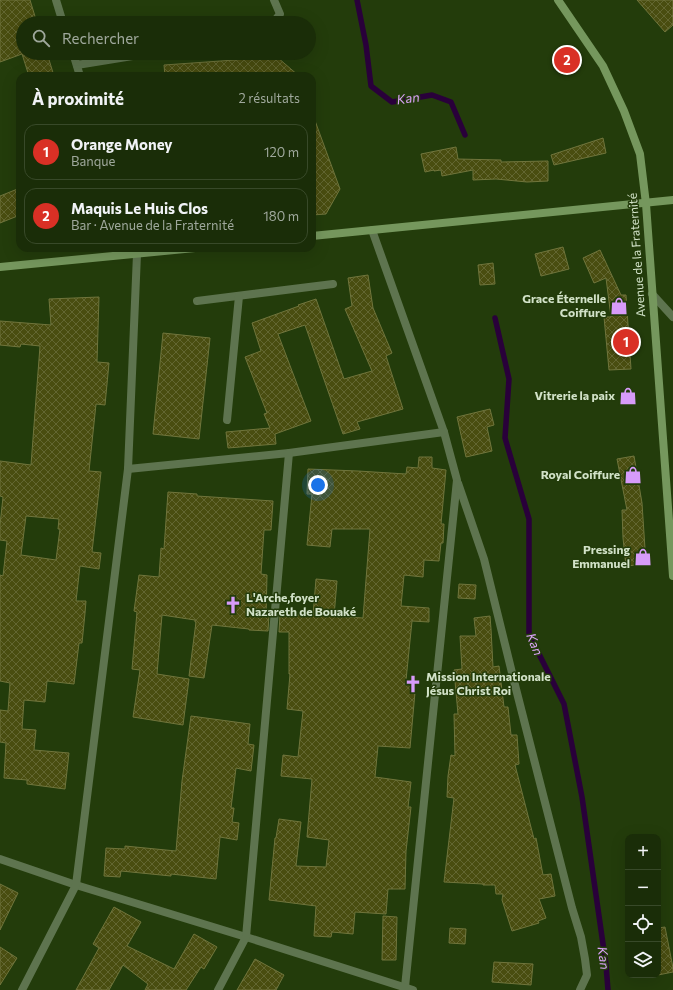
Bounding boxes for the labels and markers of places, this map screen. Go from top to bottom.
pin: 2 [554,45,580,75]
place label: Grace Éternelle Coiffure [522,291,606,319]
shop icon: Grace Éternelle Coiffure [609,296,629,316]
pin: 1 [613,327,639,357]
shop icon: Vitrerie la paix [618,386,638,406]
place label: Vitrerie la paix [535,388,615,402]
shop icon: Royal Coiffure [623,465,643,485]
place label: Royal Coiffure [541,467,620,481]
place label: Pressing Emmanuel [572,542,630,570]
shop icon: Pressing Emmanuel [633,547,653,567]
place label: L'Arche,foyer Nazareth de Bouaké [246,590,356,618]
church icon: L'Arche,foyer Nazareth de Bouaké [223,595,243,615]
place label: Mission Internationale Jésus Christ Roi [426,669,551,698]
church icon: Mission Internationale Jésus Christ Roi [403,674,423,694]

